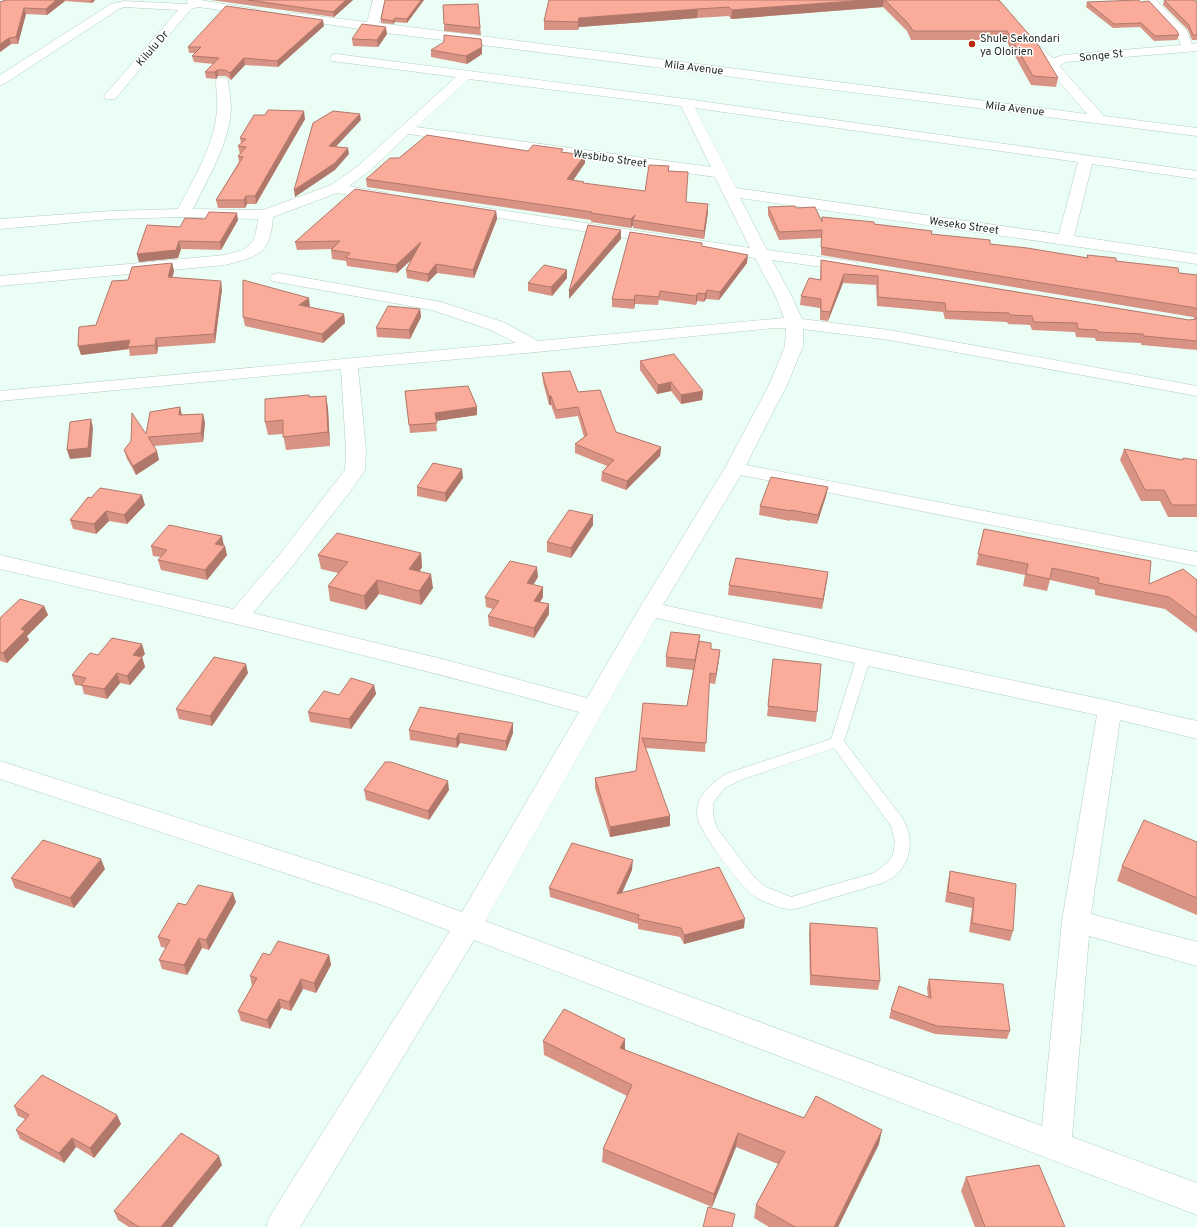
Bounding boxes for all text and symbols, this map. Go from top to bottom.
street label: Kilulu Dr [133,27,172,69]
place label: Shule Sekondari ya Oloirien [980,32,1060,59]
marker: Shule Sekondari ya Oloirien [967,39,977,49]
street label: Songe St [1078,47,1124,65]
street label: Mila Avenue [664,57,724,79]
street label: Mila Avenue [985,98,1045,120]
street label: Wesbibo Street [572,147,648,171]
street label: Weseko Street [928,214,1000,238]

